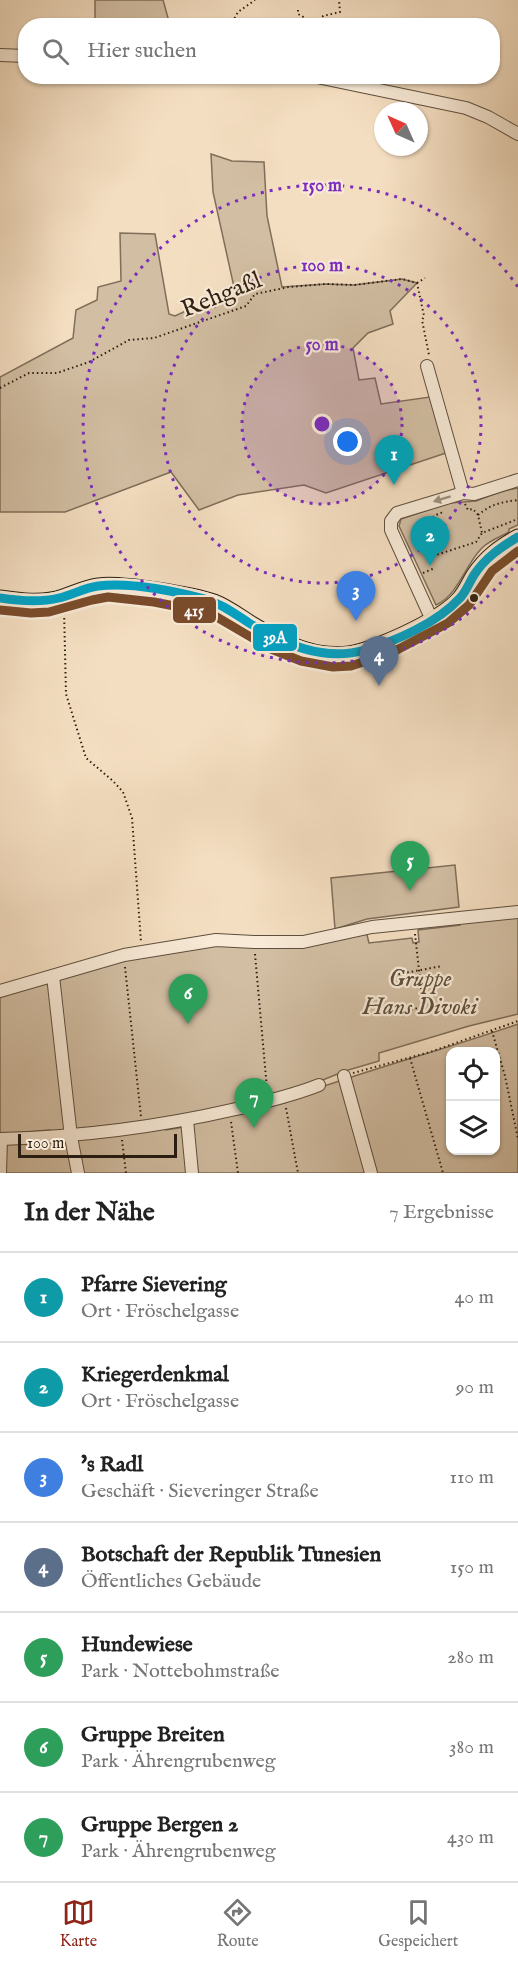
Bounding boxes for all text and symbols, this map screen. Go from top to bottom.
search box [18,18,500,84]
icon: search [39,35,72,68]
text: Hier suchen [87,37,197,65]
north arrow [374,102,428,156]
text: 150 m [302,175,342,198]
text: 100 m [301,255,343,278]
street label: Rehgaßl [177,265,267,326]
text: 50 m [305,334,339,357]
centre of rings [312,414,332,434]
your location [333,427,362,456]
pin: 1 [374,436,414,485]
one-way arrow [433,495,451,504]
pin: 2 [410,516,450,566]
pin: 3 [336,572,376,621]
unlabelled marker [468,592,480,604]
line badge: 415 [172,596,217,624]
text: 415 [184,602,204,622]
line badge: 39A [252,623,298,652]
text: 39A [263,629,288,649]
pin: 4 [360,636,398,686]
pin: 5 [390,842,430,891]
park label: Gruppe Hans Divoki [362,964,479,1023]
pin: 6 [168,974,207,1024]
map controls [446,1047,500,1155]
button: locate [446,1047,500,1101]
pin: 7 [234,1078,274,1128]
button: layers [446,1101,500,1155]
scale bar [18,1131,177,1158]
text: 100 m [27,1134,64,1154]
text: In der Nähe [24,1196,155,1229]
text: 7 Ergebnisse [389,1200,494,1225]
text: Pfarre Sievering [81,1271,227,1299]
text: 1 [40,1285,47,1310]
text: 40 m [455,1285,494,1310]
text: Ort · Fröschelgasse [81,1299,239,1324]
text: Kriegerdenkmal [81,1361,229,1389]
text: 2 [39,1375,48,1400]
text: 90 m [456,1375,494,1400]
text: Ort · Fröschelgasse [81,1389,239,1414]
text: 's Radl [81,1451,143,1479]
text: 3 [40,1465,47,1490]
text: 110 m [450,1465,494,1490]
text: Geschäft · Sieveringer Straße [81,1479,319,1504]
text: Botschaft der Republik Tunesien [81,1541,381,1569]
text: 4 [39,1555,48,1580]
text: 150 m [450,1555,494,1580]
text: Öffentliches Gebäude [81,1569,261,1594]
text: Hundewiese [81,1631,193,1659]
text: 5 [40,1645,47,1670]
text: 280 m [447,1645,494,1670]
text: Park · Nottebohmstraße [81,1659,279,1684]
text: Gruppe Breiten [81,1721,225,1749]
text: 6 [39,1735,48,1760]
text: 380 m [449,1735,494,1760]
text: Park · Ährengrubenweg [81,1749,275,1774]
text: Gruppe Bergen 2 [81,1811,238,1839]
text: 7 [39,1825,48,1850]
text: 430 m [447,1825,494,1850]
text: Park · Ährengrubenweg [81,1839,275,1864]
tab: Karte [60,1896,97,1952]
tab: Route [217,1896,259,1952]
tab: Gespeichert [378,1896,458,1952]

